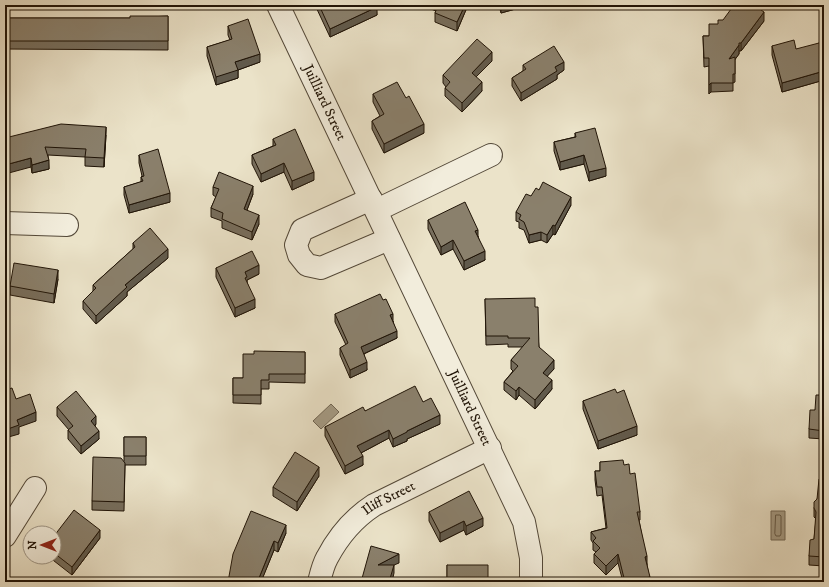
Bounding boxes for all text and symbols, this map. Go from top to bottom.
street label: Juilliard Street [298,60,350,144]
street label: Juilliard Street [443,365,496,449]
street label: Iliff Street [358,477,419,520]
north arrow [22,525,62,565]
text: N [26,540,40,550]

